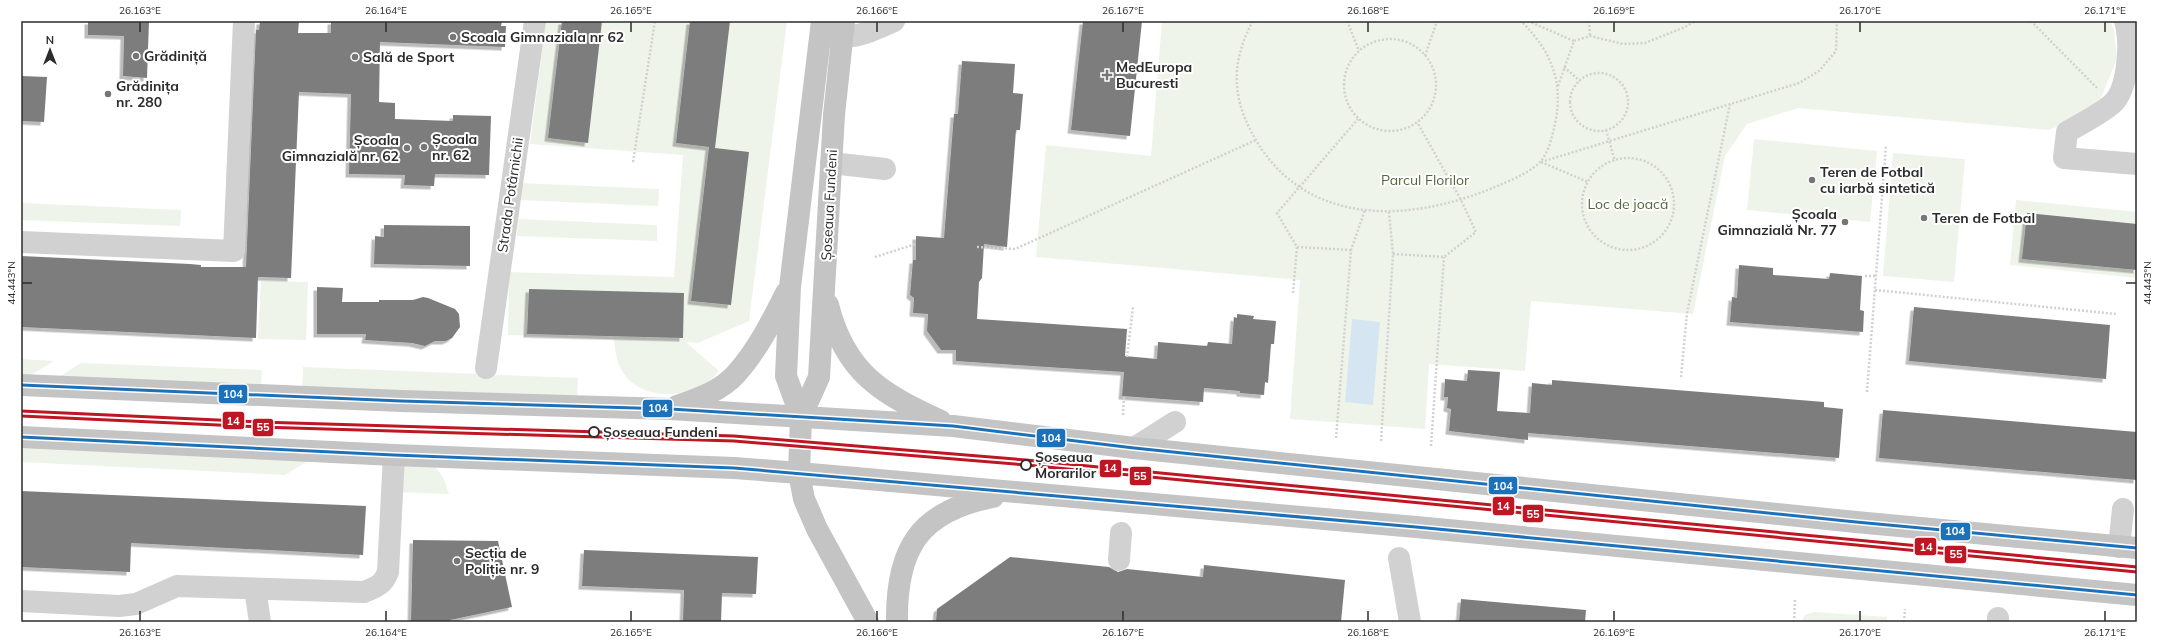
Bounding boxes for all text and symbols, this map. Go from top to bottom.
text: 26.163°E [119,4,161,17]
text: 26.164°E [365,4,407,17]
text: 26.165°E [610,4,652,17]
text: 26.166°E [856,4,898,17]
text: 26.167°E [1102,4,1144,17]
text: 26.168°E [1347,4,1389,17]
text: 26.169°E [1593,4,1635,17]
text: 26.170°E [1839,4,1881,17]
text: 26.171°E [2084,4,2126,17]
place label: Scoala Gimnaziala nr 62 [461,28,624,46]
north arrow [30,30,70,70]
marker: Scoala Gimnaziala nr 62 [448,32,458,42]
text: N [46,33,54,47]
place label: Grădiniță [144,47,207,65]
place label: Sală de Sport [363,48,455,66]
marker: Grădiniță [131,51,141,61]
marker: Sală de Sport [350,52,360,62]
place label: MedEuropa Bucuresti [1116,58,1192,92]
marker: MedEuropa Bucuresti [1101,69,1113,81]
place label: Grădinița nr. 280 [116,77,179,111]
marker: Grădinița nr. 280 [103,89,113,99]
place label: Școala nr. 62 [432,130,477,164]
place label: Școala Gimnazială nr. 62 [282,131,399,165]
street label: Strada Potârnichii [493,136,527,254]
marker: Școala nr. 62 [419,142,429,152]
marker: Școala Gimnazială nr. 62 [402,143,412,153]
street label: Șoseaua Fundeni [817,149,841,261]
place label: Teren de Fotbal cu iarbă sintetică [1820,163,1935,197]
park label: Parcul Florilor [1381,171,1470,189]
marker: Teren de Fotbal cu iarbă sintetică [1807,175,1817,185]
park label: Loc de joacă [1588,195,1668,213]
place label: Școala Gimnazială Nr. 77 [1718,205,1837,239]
place label: Teren de Fotbal [1932,209,2035,227]
marker: Teren de Fotbal [1919,213,1929,223]
marker: Școala Gimnazială Nr. 77 [1840,217,1850,227]
text: 44.443°N [5,261,18,305]
text: 44.443°N [2141,261,2154,305]
line badge: 104 [218,384,248,404]
text: 104 [223,387,243,401]
line badge: 104 [642,399,673,418]
text: 104 [648,401,668,415]
line badge: 14 [222,411,245,430]
text: 14 [226,414,240,428]
line badge: 55 [252,418,274,437]
text: 55 [256,420,270,434]
place label: Șoseaua Fundeni [603,423,718,441]
marker: Șoseaua Fundeni [588,426,600,438]
line badge: 104 [1036,428,1066,448]
text: 104 [1041,431,1061,445]
place label: Șoseaua Morarilor [1035,448,1097,482]
marker: Șoseaua Morarilor [1020,459,1032,471]
line badge: 14 [1099,459,1122,478]
text: 14 [1103,461,1117,475]
line badge: 55 [1129,466,1152,486]
text: 55 [1133,469,1147,483]
line badge: 104 [1488,476,1518,495]
text: 104 [1493,479,1513,493]
line badge: 14 [1492,496,1515,516]
text: 14 [1496,499,1510,513]
line badge: 55 [1522,504,1544,523]
text: 55 [1526,507,1540,521]
line badge: 104 [1940,522,1971,541]
text: 104 [1945,524,1965,538]
line badge: 14 [1914,537,1937,556]
text: 14 [1919,540,1933,554]
place label: Secția de Poliție nr. 9 [465,544,539,578]
line badge: 55 [1944,545,1967,564]
text: 55 [1949,547,1963,561]
marker: Secția de Poliție nr. 9 [452,556,462,566]
text: 26.163°E [119,626,161,639]
text: 26.164°E [365,626,407,639]
text: 26.165°E [610,626,652,639]
text: 26.166°E [856,626,898,639]
text: 26.167°E [1102,626,1144,639]
text: 26.168°E [1347,626,1389,639]
text: 26.169°E [1593,626,1635,639]
text: 26.170°E [1839,626,1881,639]
text: 26.171°E [2084,626,2126,639]

